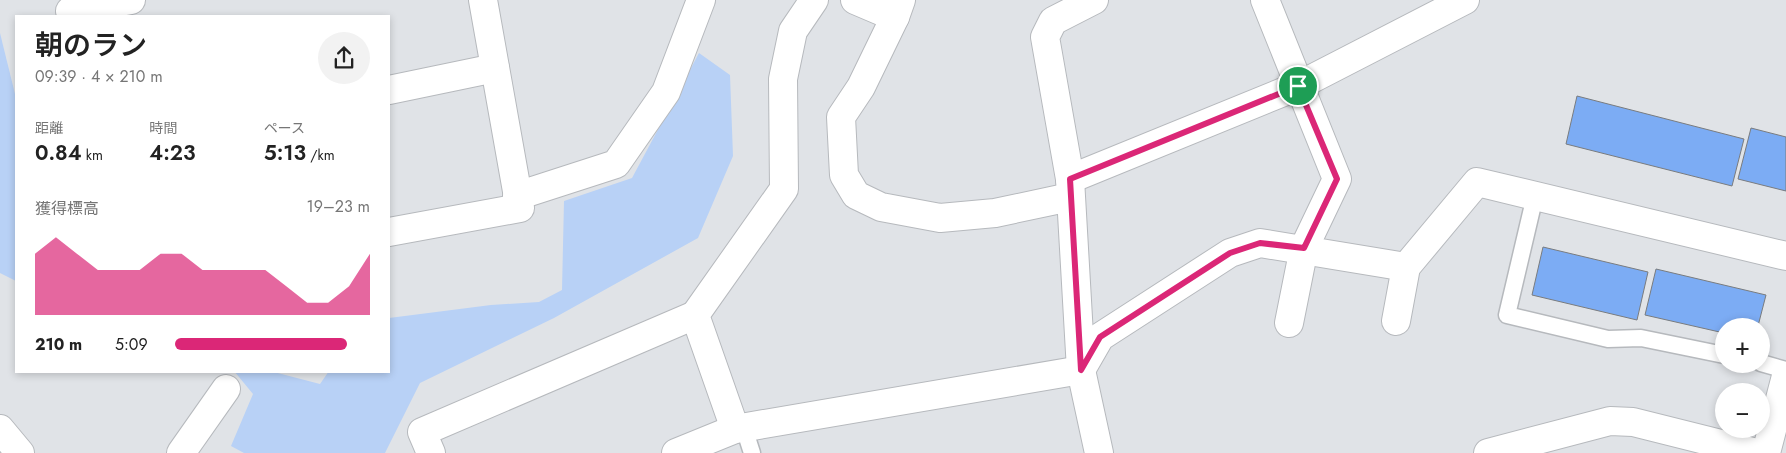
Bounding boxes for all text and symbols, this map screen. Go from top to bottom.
text: 朝のラン [35,25,147,66]
button: share [318,32,370,84]
text: 09:39 · 4 × 210 m [35,65,163,88]
pin [1277,65,1319,107]
icon: arrive [1284,72,1312,100]
text: 距離 [35,118,63,138]
text: 時間 [149,118,177,138]
text: ペース [264,118,305,138]
text: 0.84 [35,138,82,168]
text: 4:23 [149,138,196,168]
text: 5:13 [264,138,306,168]
text: km [82,145,103,165]
text: /km [306,145,335,165]
text: 19–23 m [307,195,370,218]
text: 獲得標高 [35,197,99,220]
map controls [1715,318,1770,438]
button: + [1715,318,1770,373]
text: 210 m [35,333,82,356]
text: 5:09 [115,333,148,356]
button: − [1715,383,1770,438]

